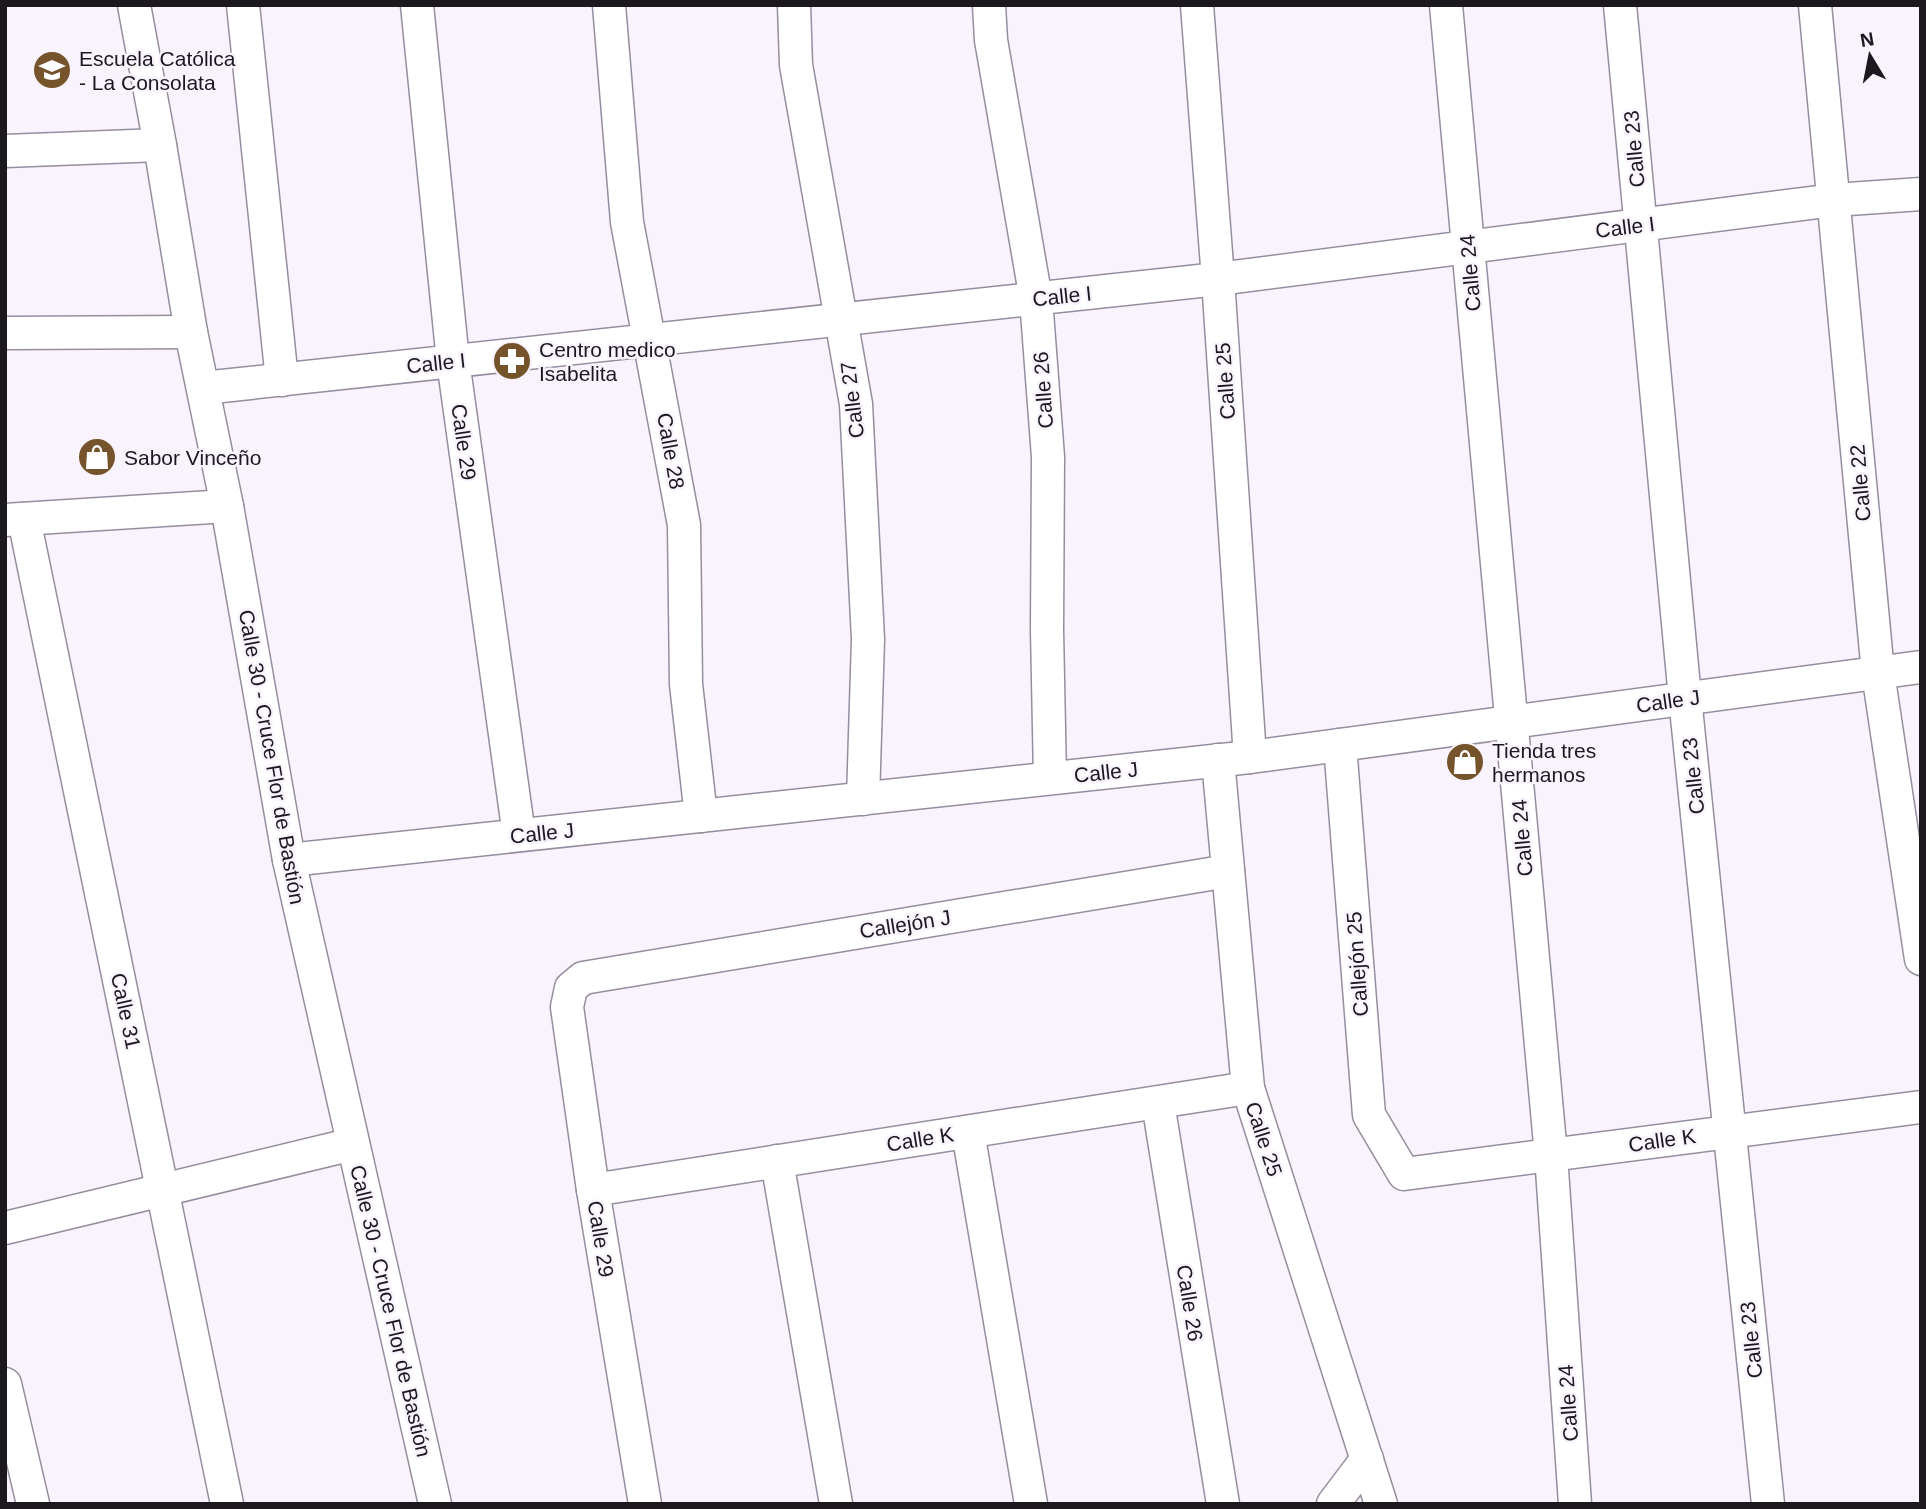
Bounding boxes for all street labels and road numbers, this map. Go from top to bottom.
street label: Calle 23 [1619,110,1649,188]
street label: Calle I [1594,212,1656,242]
street label: Calle 24 [1455,233,1485,312]
street label: Calle I [1031,281,1093,311]
street label: Calle 25 [1211,342,1239,420]
street label: Calle I [405,348,467,378]
street label: Calle 26 [1029,351,1057,429]
street label: Calle 27 [836,360,868,440]
street label: Calle 29 [447,402,481,482]
street label: Calle 28 [653,411,689,491]
street label: Calle 22 [1845,444,1875,522]
street label: Calle 30 - Cruce Flor de Bastión [235,608,309,906]
street label: Calle J [1635,685,1701,717]
street label: Calle 23 [1678,736,1708,816]
street label: Calle J [1073,757,1139,787]
street label: Calle 24 [1507,798,1537,877]
street label: Calle J [509,818,575,848]
street label: Callejón J [858,905,952,943]
street label: Callejón 25 [1342,911,1372,1017]
street label: Calle 31 [107,971,145,1051]
street label: Calle 25 [1241,1099,1287,1179]
street label: Calle K [885,1122,955,1156]
street label: Calle K [1627,1124,1697,1156]
street label: Calle 30 - Cruce Flor de Bastión [346,1163,436,1459]
street label: Calle 29 [584,1199,618,1279]
street label: Calle 26 [1173,1263,1207,1343]
street label: Calle 23 [1736,1300,1766,1380]
street label: Calle 24 [1554,1363,1582,1442]

